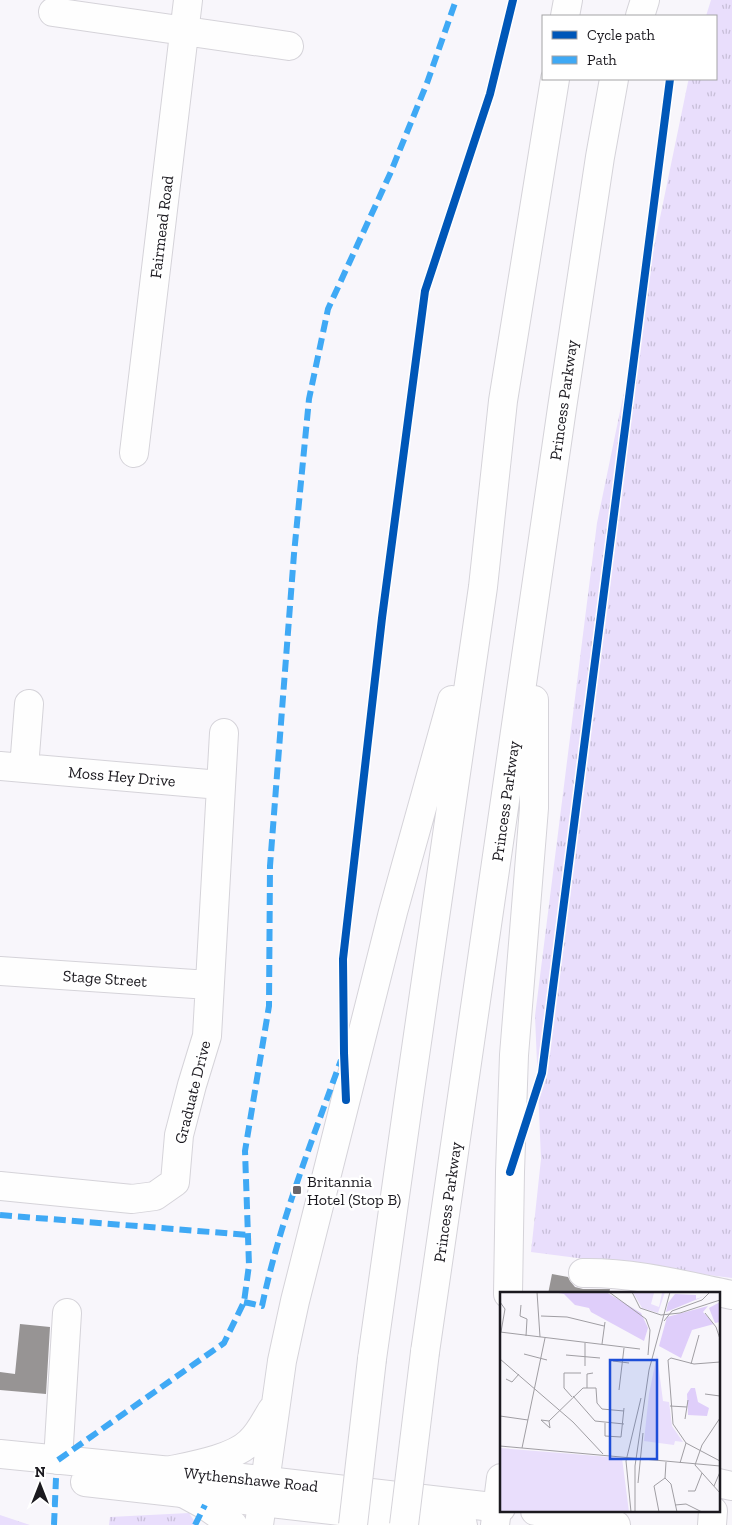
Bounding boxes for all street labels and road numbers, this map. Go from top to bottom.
street label: Fairmead Road [146,174,177,280]
street label: Princess Parkway [546,338,581,462]
street label: Princess Parkway [488,739,523,863]
street label: Moss Hey Drive [68,762,176,791]
street label: Stage Street [62,966,148,991]
street label: Graduate Drive [170,1039,214,1146]
street label: Princess Parkway [430,1140,465,1264]
street label: Wythenshawe Road [183,1463,319,1496]

